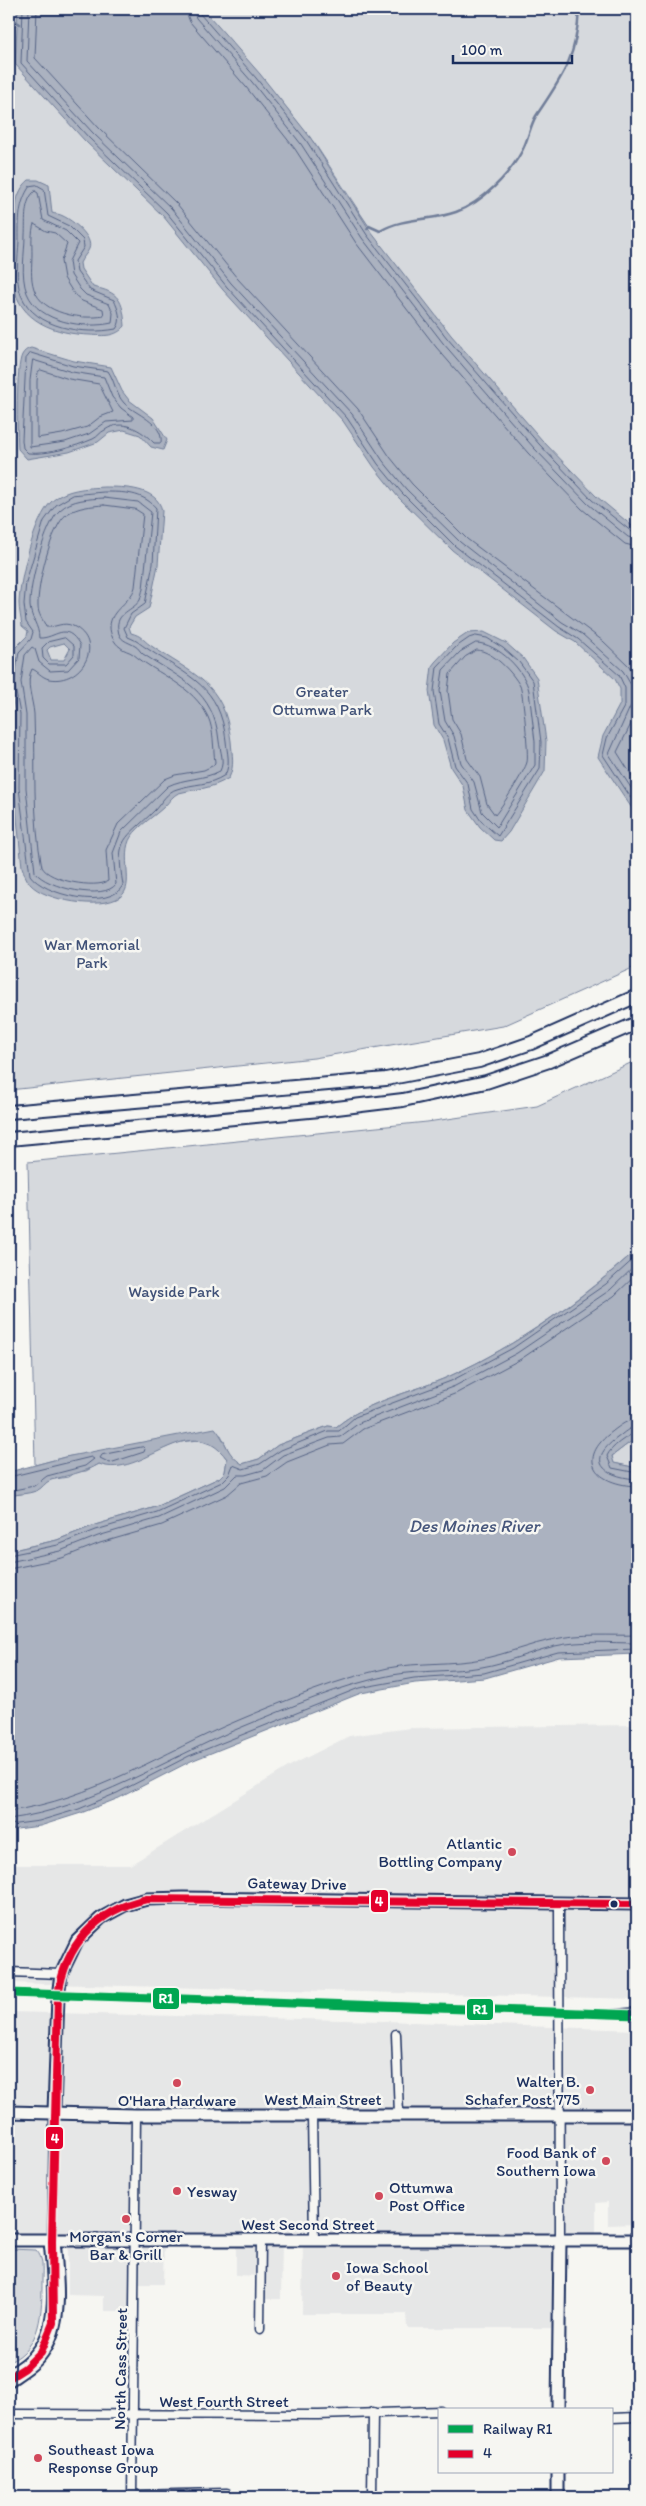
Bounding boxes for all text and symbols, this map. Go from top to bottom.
scale bar [453,32,572,64]
text: 100 m [461,41,503,59]
park label: Greater Ottumwa Park [272,682,373,719]
park label: War Memorial Park [44,935,140,972]
park label: Wayside Park [128,1282,220,1301]
water label: Des Moines River [409,1515,541,1537]
place label: Atlantic Bottling Company [378,1834,502,1871]
marker: Atlantic Bottling Company [506,1846,518,1858]
street label: Gateway Drive [247,1873,347,1894]
line badge: 4 [370,1889,389,1913]
text: 4 [375,1893,384,1910]
unlabelled marker [609,1899,619,1909]
line badge: R1 [152,1987,180,2010]
text: R1 [159,1990,174,2007]
line badge: R1 [466,1998,494,2021]
text: R1 [473,2001,488,2018]
place label: Walter B. Schafer Post 775 [465,2072,580,2109]
marker: O'Hara Hardware [171,2077,183,2089]
marker: Walter B. Schafer Post 775 [584,2084,596,2096]
street label: West Main Street [264,2090,382,2109]
place label: O'Hara Hardware [118,2091,236,2110]
line badge: 4 [45,2126,64,2150]
text: 4 [51,2130,60,2147]
place label: Food Bank of Southern Iowa [496,2143,597,2180]
marker: Food Bank of Southern Iowa [600,2155,612,2167]
place label: Ottumwa Post Office [389,2178,465,2215]
place label: Yesway [187,2182,238,2201]
marker: Yesway [171,2185,183,2197]
marker: Ottumwa Post Office [373,2190,385,2202]
marker: Morgan's Corner Bar & Grill [120,2213,132,2225]
street label: West Second Street [241,2215,375,2234]
place label: Morgan's Corner Bar & Grill [69,2227,183,2264]
place label: Iowa School of Beauty [346,2258,429,2295]
marker: Iowa School of Beauty [330,2270,342,2282]
street label: North Cass Street [110,2308,131,2430]
street label: West Fourth Street [159,2392,289,2411]
legend [438,2408,614,2474]
text: Railway R1 [483,2420,552,2438]
place label: Southeast Iowa Response Group [48,2440,158,2477]
text: 4 [483,2444,492,2462]
marker: Southeast Iowa Response Group [32,2452,44,2464]

